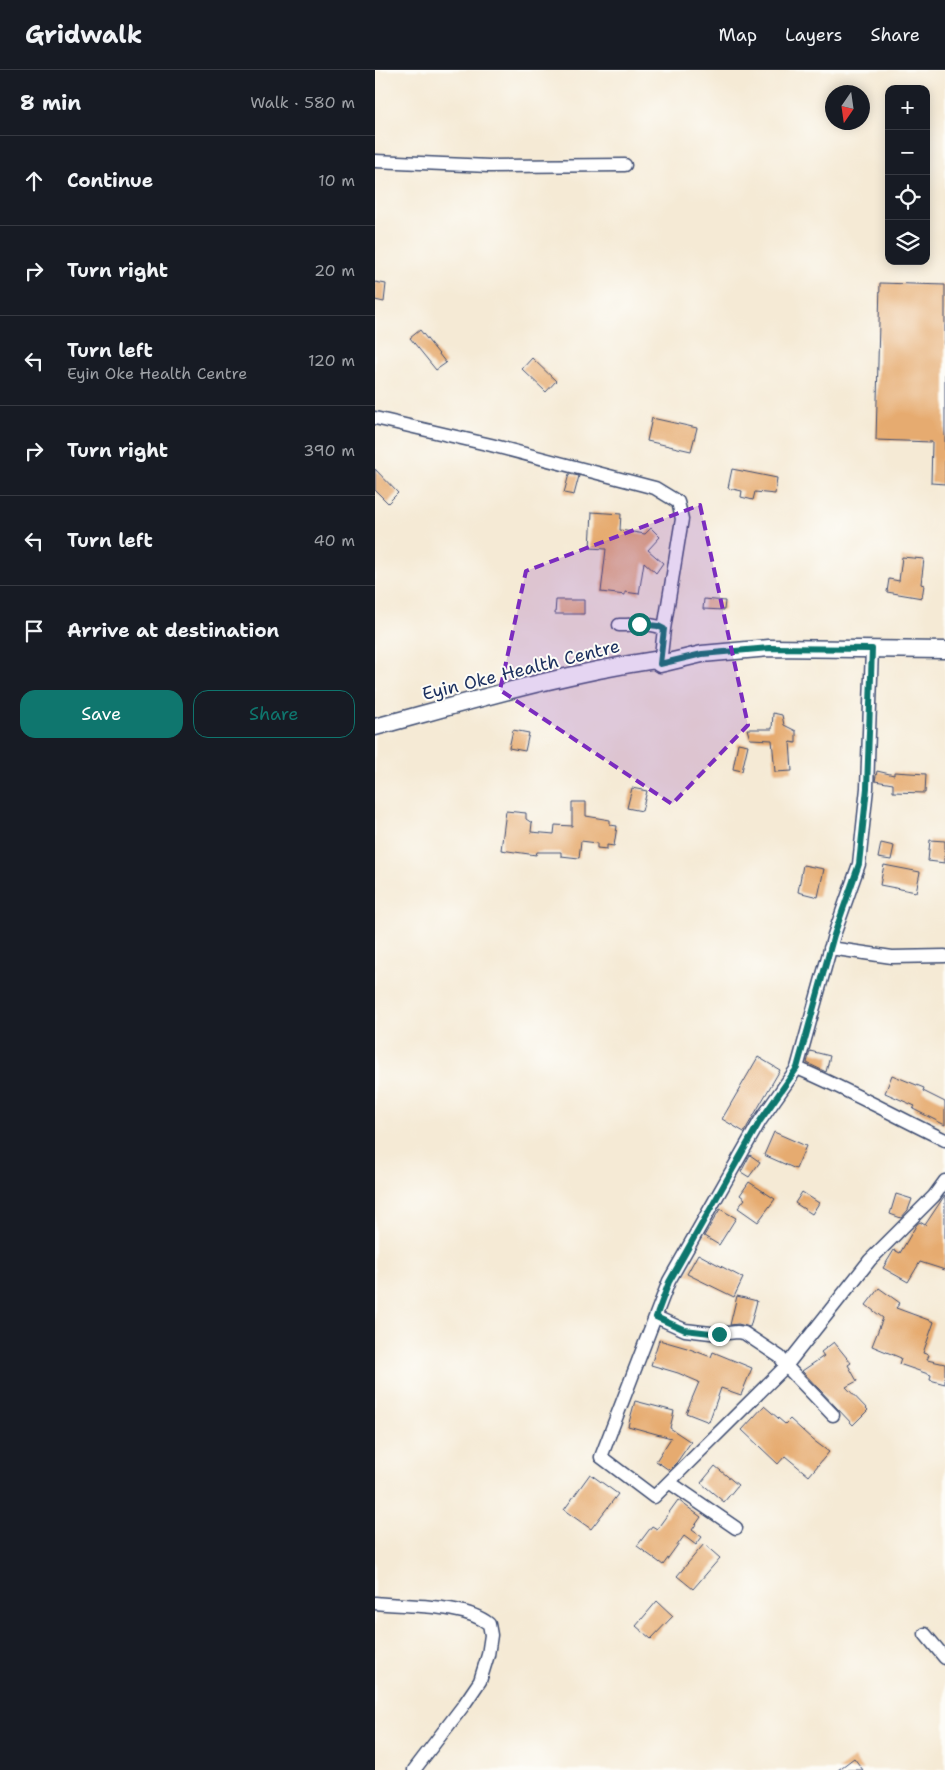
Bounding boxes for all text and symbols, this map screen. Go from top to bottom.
text: Gridwalk [25,19,142,51]
text: Map [719,23,757,47]
text: Layers [785,23,842,47]
text: Share [870,23,920,47]
north arrow [825,85,870,130]
map controls [885,85,930,265]
button: + [885,85,930,130]
text: 8 min [20,89,81,117]
text: Walk · 580 m [250,92,355,113]
button: − [885,130,930,175]
icon: ahead [20,167,48,195]
text: Continue [67,168,153,193]
text: 10 m [318,170,355,191]
button: locate [885,175,930,220]
button: layers [885,220,930,265]
icon: right [20,257,48,285]
text: Turn right [67,258,168,283]
text: 20 m [314,260,355,281]
text: Turn left [67,338,153,363]
icon: left [20,347,48,375]
text: 120 m [308,350,355,371]
text: Eyin Oke Health Centre [67,363,247,384]
icon: right [20,437,48,465]
text: Turn right [67,438,168,463]
text: 390 m [303,440,355,461]
icon: left [20,527,48,555]
text: Turn left [67,528,153,553]
text: 40 m [313,530,355,551]
route start [628,613,651,636]
icon: arrive [20,617,48,645]
text: Arrive at destination [67,618,279,643]
street label: Eyin Oke Health Centre [420,634,622,706]
button: Save [20,690,183,738]
button: Share [193,690,355,738]
route end [708,1323,731,1346]

